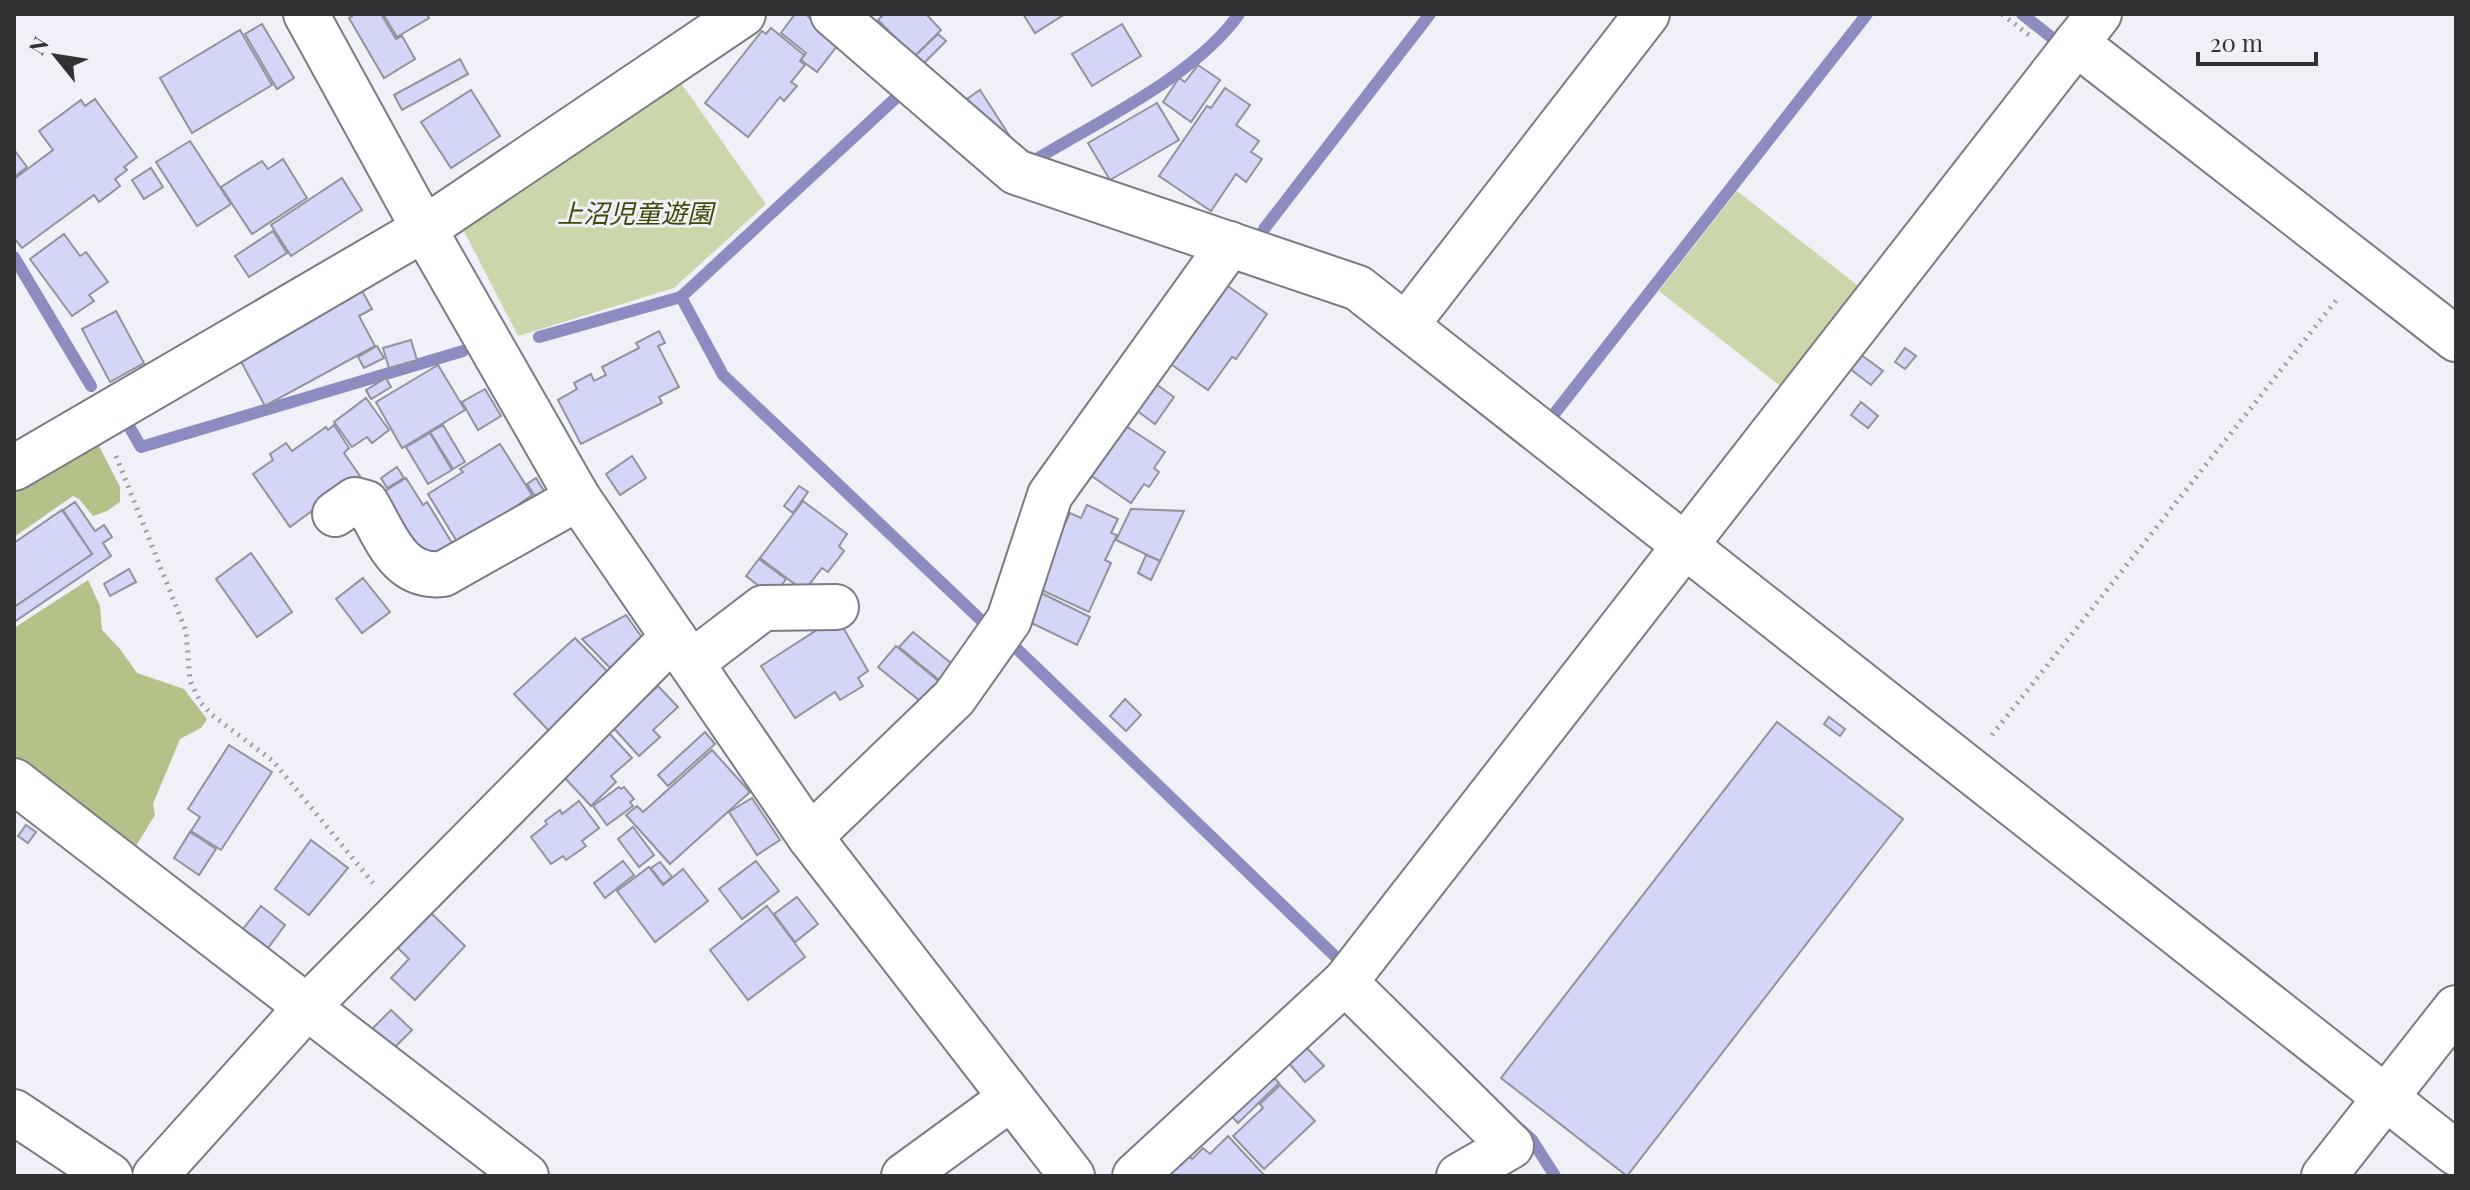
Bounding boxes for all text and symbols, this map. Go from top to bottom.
north arrow [16,16,96,96]
scale bar [2198,16,2316,66]
text: 20 m [2210,26,2263,58]
text: N [21,31,55,60]
park label: 上沼児童遊園 [557,195,717,230]

